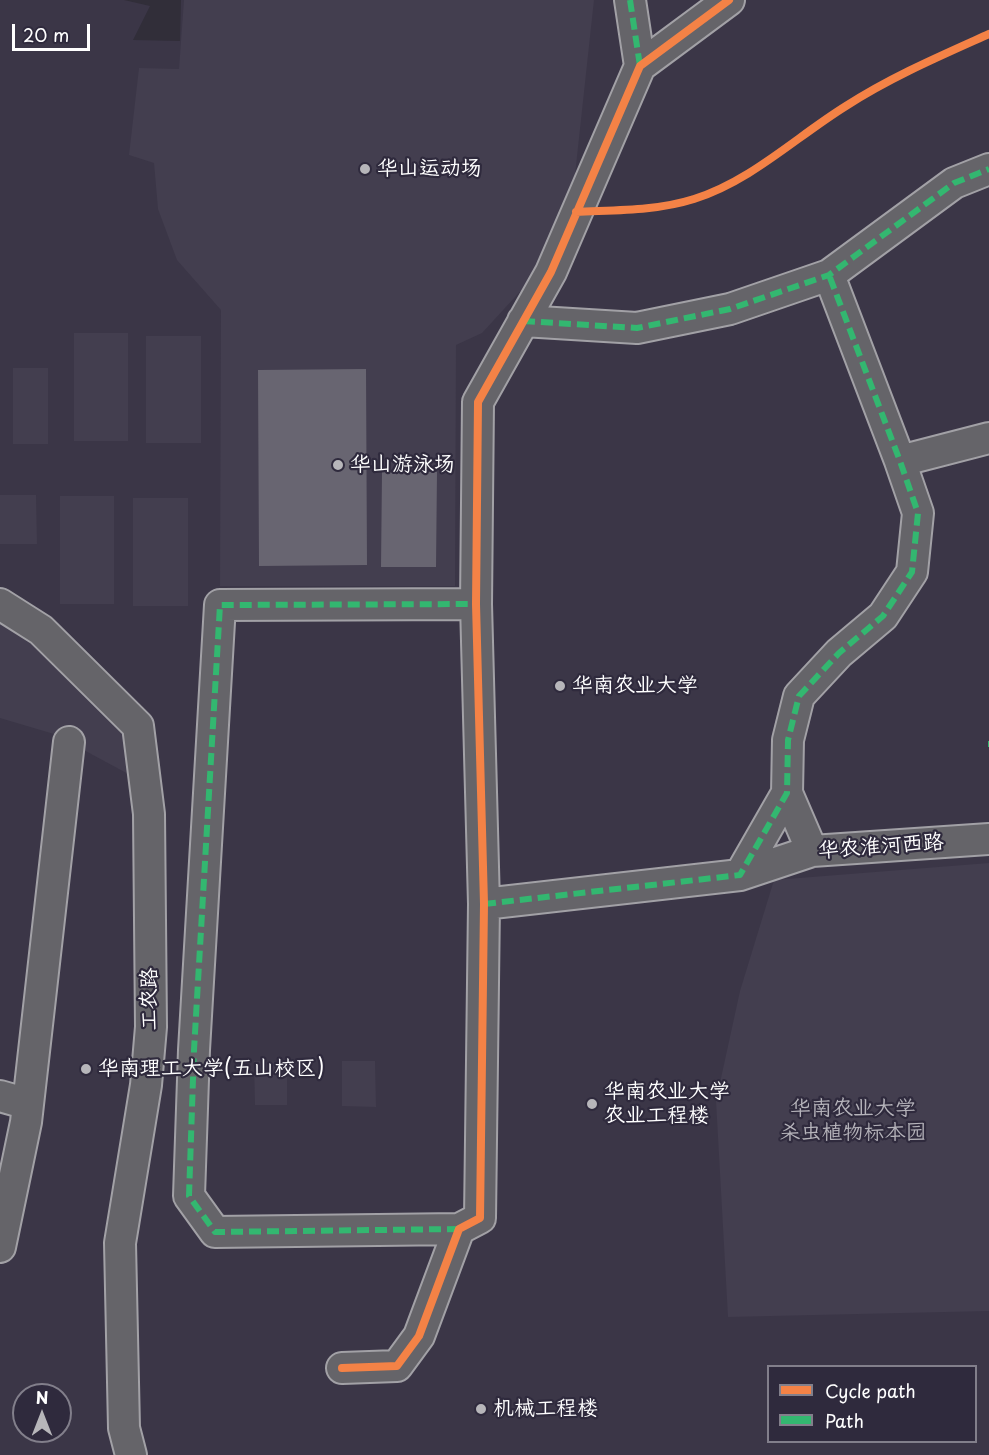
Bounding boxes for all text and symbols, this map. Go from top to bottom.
scale bar [15,12,93,50]
text: 20 m [23,21,69,48]
place label: 华山运动场 [377,156,482,182]
marker: 华山运动场 [358,162,372,176]
place label: 华山游泳场 [350,452,455,478]
marker: 华山游泳场 [331,458,345,472]
place label: 华南农业大学 [572,673,698,699]
marker: 华南农业大学 [553,679,567,693]
street label: 华农淮河西路 [817,830,945,864]
street label: 工农路 [137,968,163,1030]
place label: 华南理工大学(五山校区) [98,1056,325,1082]
marker: 华南理工大学(五山校区) [79,1062,93,1076]
place label: 华南农业大学 农业工程楼 [604,1079,730,1129]
park label: 华南农业大学 杀虫植物标本园 [780,1096,926,1146]
marker: 华南农业大学 农业工程楼 [585,1097,599,1111]
legend [767,1365,977,1443]
text: Cycle path [825,1377,916,1404]
north arrow [12,1383,72,1443]
text: N [36,1385,48,1409]
place label: 机械工程楼 [493,1396,598,1422]
marker: 机械工程楼 [474,1402,488,1416]
text: Path [825,1407,864,1434]

